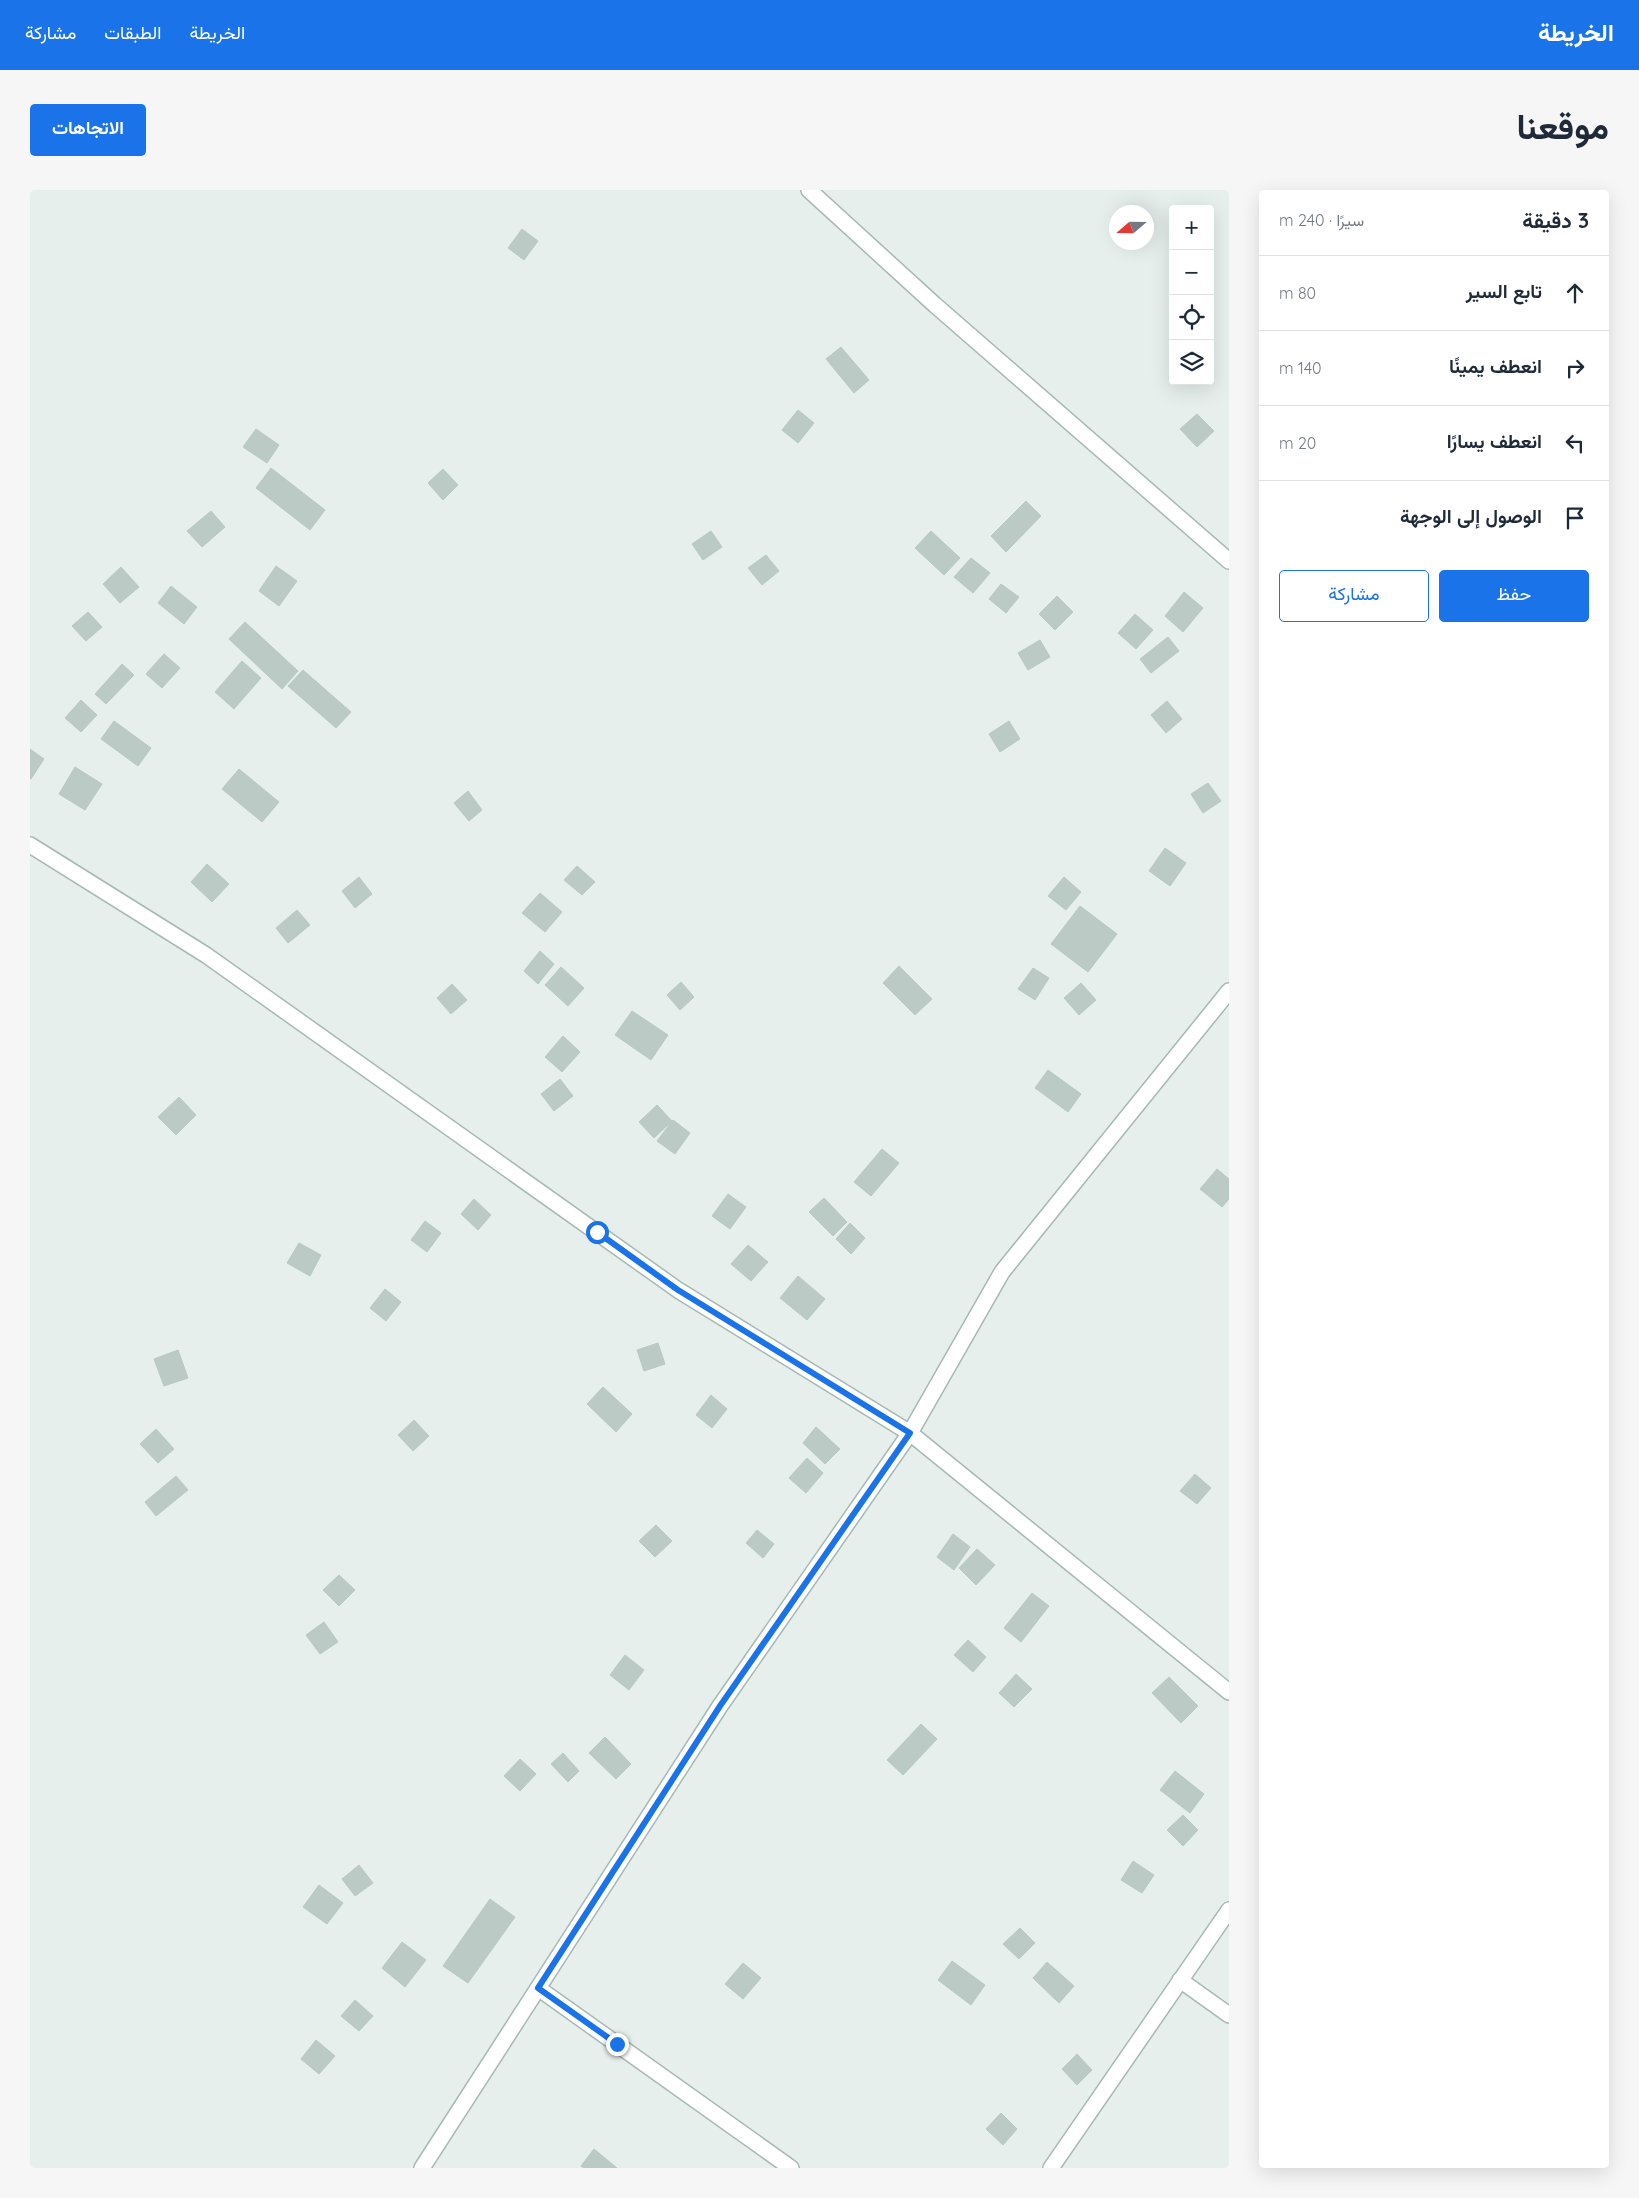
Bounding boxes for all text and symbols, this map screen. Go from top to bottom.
text: الخريطة [1538,17,1614,47]
text: مشاركة [25,21,76,44]
text: الطبقات [104,21,161,44]
text: الخريطة [189,21,245,44]
button: الاتجاهات [30,104,146,156]
text: موقعنا [1516,104,1609,148]
north arrow [1109,205,1154,250]
map controls [1169,205,1214,385]
button: + [1169,205,1214,250]
text: 3 دقيقة [1522,207,1589,233]
text: سيرًا · 240 m [1279,210,1364,230]
button: − [1169,250,1214,295]
text: تابع السير [1466,279,1542,303]
icon: ahead [1561,279,1589,307]
text: 80 m [1279,283,1316,303]
button: locate [1169,295,1214,340]
button: layers [1169,340,1214,385]
text: انعطف يمينًا [1449,354,1542,378]
icon: right [1561,354,1589,382]
text: 140 m [1279,358,1322,378]
text: انعطف يسارًا [1447,429,1542,453]
icon: left [1561,429,1589,457]
text: 20 m [1279,433,1316,453]
text: الوصول إلى الوجهة [1400,504,1542,528]
icon: arrive [1561,504,1589,532]
button: مشاركة [1279,570,1429,622]
button: حفظ [1439,570,1589,622]
route start [586,1221,609,1244]
route end [606,2033,629,2056]

